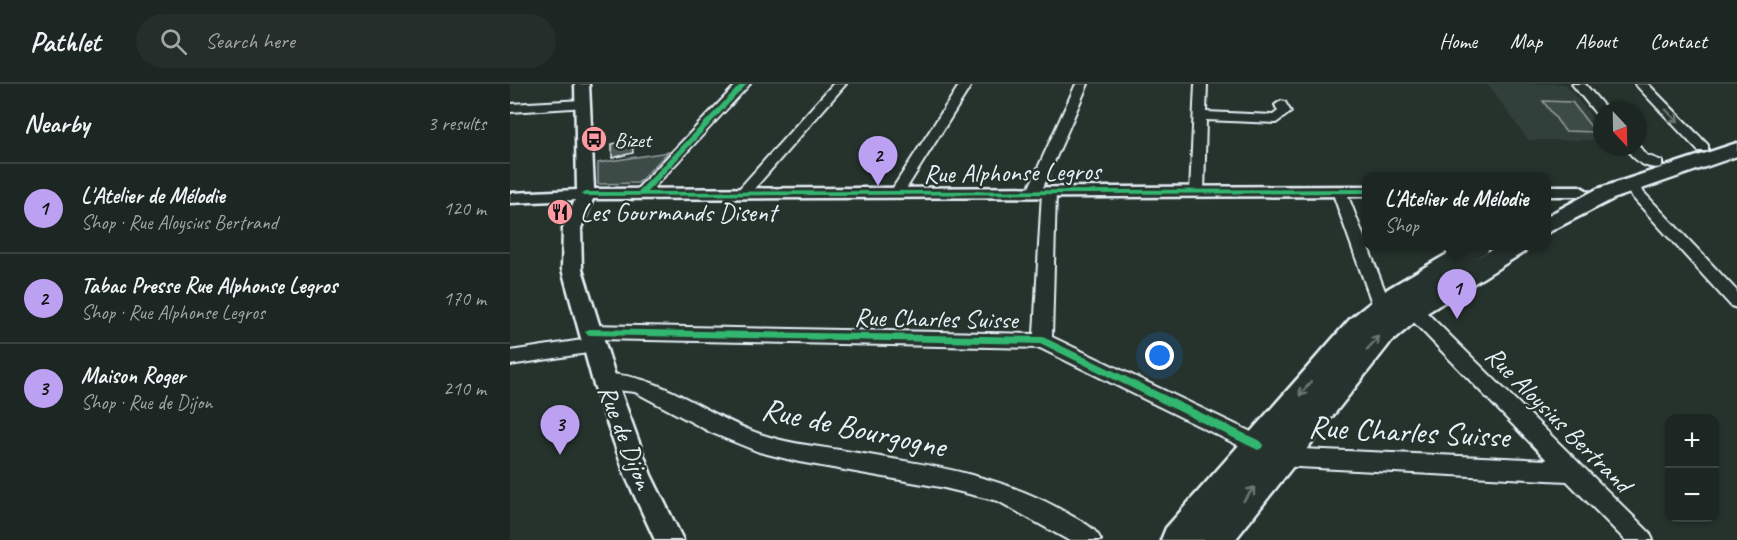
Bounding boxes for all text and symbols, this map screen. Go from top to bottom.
search box [136,14,556,68]
text: Pathlet [30,24,100,59]
icon: search [157,25,190,58]
text: Search here [205,27,295,55]
text: Home [1439,28,1477,54]
text: Map [1510,28,1542,54]
text: About [1575,28,1617,54]
text: Contact [1650,28,1707,54]
north arrow [1593,102,1647,156]
text: Nearby [24,107,89,140]
one-way arrow [1665,109,1679,124]
text: 3 results [427,111,486,136]
bus stop icon: Bizet [579,124,609,154]
place label: Bizet [614,126,654,154]
pin: 2 [858,136,898,186]
street label: Rue Alphonse Legros [923,154,1103,191]
popup [1362,172,1551,250]
text: L'Atelier de Mélodie [81,182,225,210]
text: L'Atelier de Mélodie [1385,185,1528,213]
text: 1 [39,196,48,221]
text: 120 m [443,196,486,221]
place label: Les Gourmands Disent [580,196,780,229]
restaurant icon: Les Gourmands Disent [545,197,575,227]
text: Shop · Rue Aloysius Bertrand [81,210,278,235]
text: Shop [1385,213,1419,238]
pin: 1 [1438,270,1476,319]
text: Tabac Presse Rue Alphonse Legros [81,272,337,300]
text: 2 [39,286,48,311]
text: 170 m [443,286,486,311]
text: Shop · Rue Alphonse Legros [81,300,265,325]
street label: Rue Charles Suisse [854,301,1021,336]
one-way arrow [1366,336,1380,351]
street label: Rue Aloysius Bertrand [1478,339,1642,502]
your location [1145,341,1174,370]
text: Maison Roger [81,362,185,390]
text: 3 [39,376,48,401]
text: 210 m [443,376,486,401]
street label: Rue de Dijon [591,380,661,495]
one-way arrow [1298,381,1312,396]
street label: Rue de Bourgogne [758,388,952,468]
text: Shop · Rue de Dijon [81,390,212,415]
pin: 3 [541,406,580,455]
street label: Rue Charles Suisse [1307,406,1513,457]
map controls [1665,414,1719,522]
button: + [1665,414,1719,468]
button: − [1665,468,1719,522]
one-way arrow [1243,486,1256,502]

